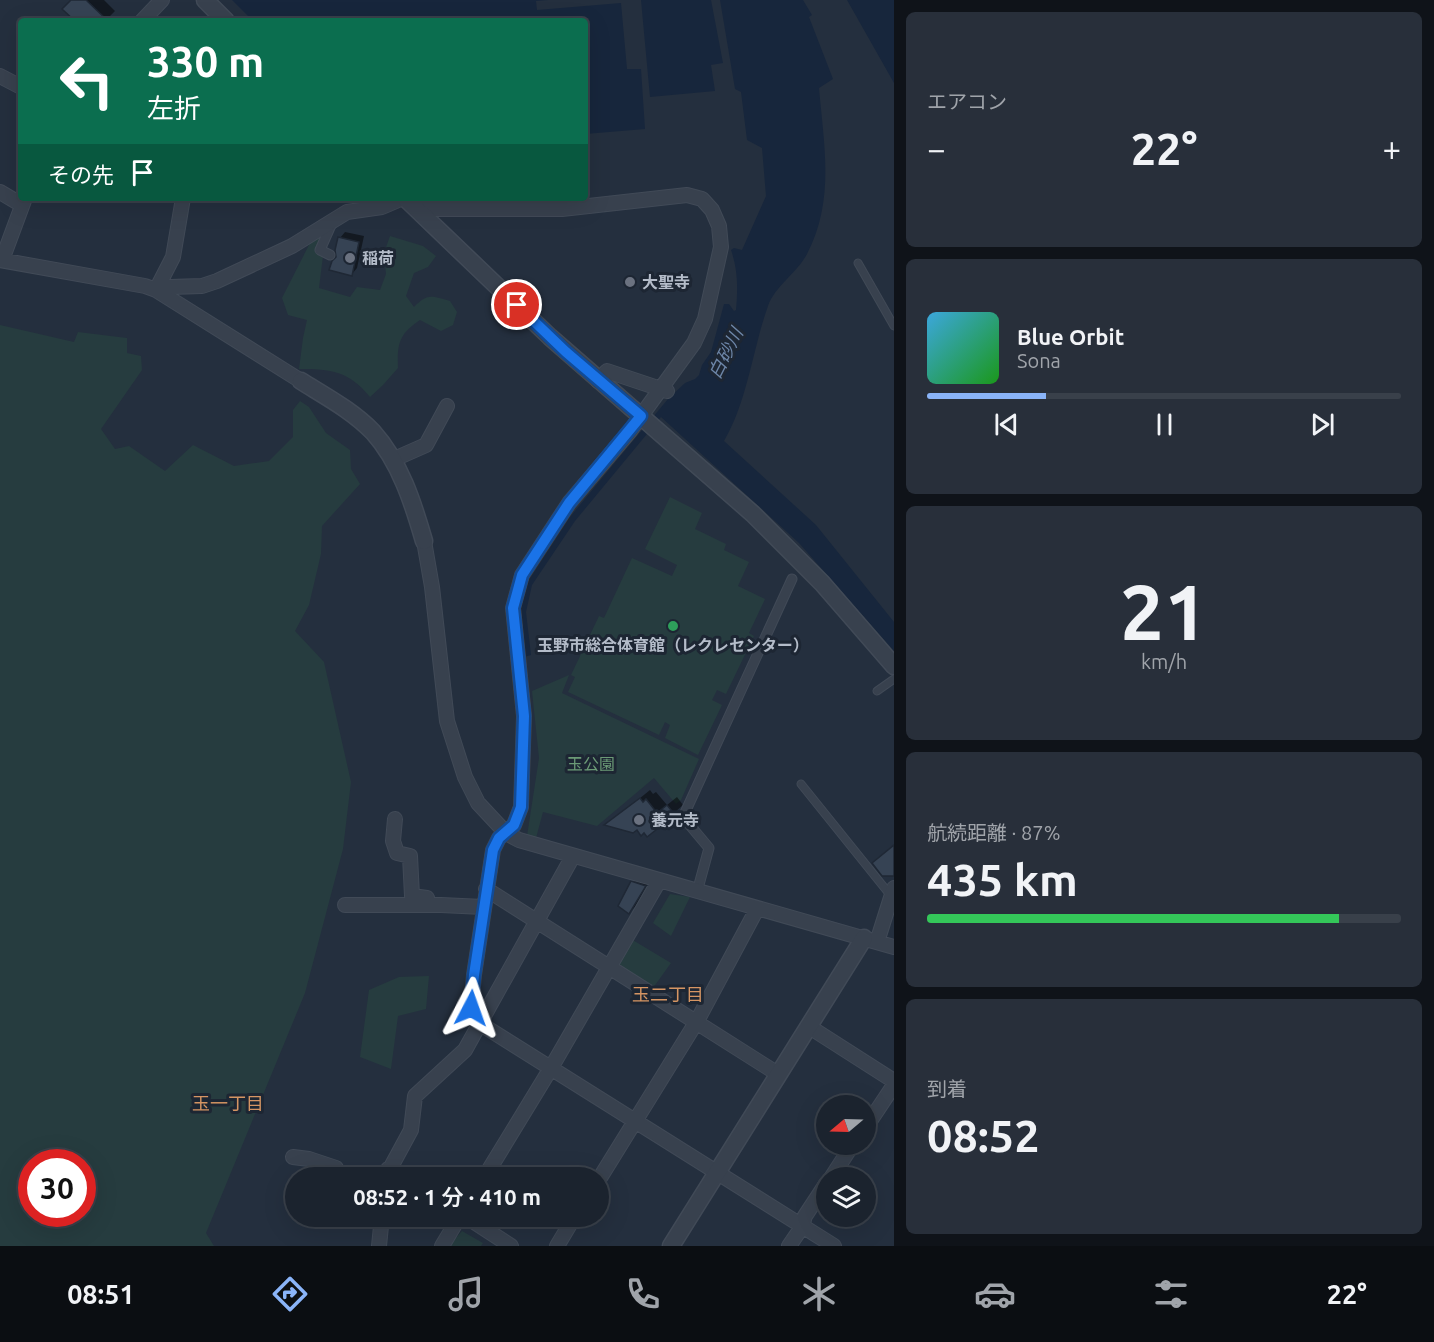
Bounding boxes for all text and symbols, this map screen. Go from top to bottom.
text: 330 m [147,38,264,85]
icon: left [48,42,126,120]
text: エアコン [927,90,1007,113]
text: 左折 [147,93,201,123]
text: 22° [1131,123,1197,174]
text: − [927,130,946,167]
text: + [1382,130,1401,167]
icon: arrive [126,156,159,189]
text: その先 [48,162,114,187]
place label: 稲荷 [362,249,394,267]
marker: 稲荷 [343,251,357,265]
place label: 大聖寺 [642,273,690,291]
marker: 大聖寺 [623,275,637,289]
pin [491,279,542,330]
icon: arrive [500,288,533,321]
water label: 白砂川 [704,323,747,382]
text: Blue Orbit [1017,324,1124,349]
text: Sona [1017,349,1061,372]
icon: previous [990,408,1023,441]
icon: pause [1148,408,1181,441]
icon: next [1306,408,1339,441]
text: 21 [1120,567,1208,655]
marker: 玉野市総合体育館（レクレセンター） [666,619,680,633]
place label: 玉野市総合体育館（レクレセンター） [537,636,809,654]
text: km/h [1141,650,1187,673]
park label: 玉公園 [567,755,615,773]
place label: 養元寺 [651,811,699,829]
marker: 養元寺 [632,813,646,827]
text: 航続距離 · 87% [927,821,1060,844]
text: 435 km [927,854,1078,905]
position arrow [439,976,503,1040]
district label: 玉二丁目 [632,984,704,1004]
text: 到着 [927,1077,967,1100]
district label: 玉一丁目 [192,1093,264,1113]
north arrow [816,1095,876,1155]
map controls [816,1095,876,1227]
text: 08:52 [927,1110,1040,1161]
speed limit sign: 30 [18,1149,96,1227]
button: layers [816,1167,876,1227]
text: 08:52 · 1 分 · 410 m [353,1184,541,1209]
icon: directions [269,1273,311,1315]
icon: music [445,1273,487,1315]
icon: phone [622,1273,664,1315]
icon: climate [798,1273,840,1315]
icon: car [974,1273,1016,1315]
icon: filters [1150,1273,1192,1315]
text: 08:51 [67,1279,135,1309]
text: 22° [1327,1279,1367,1309]

